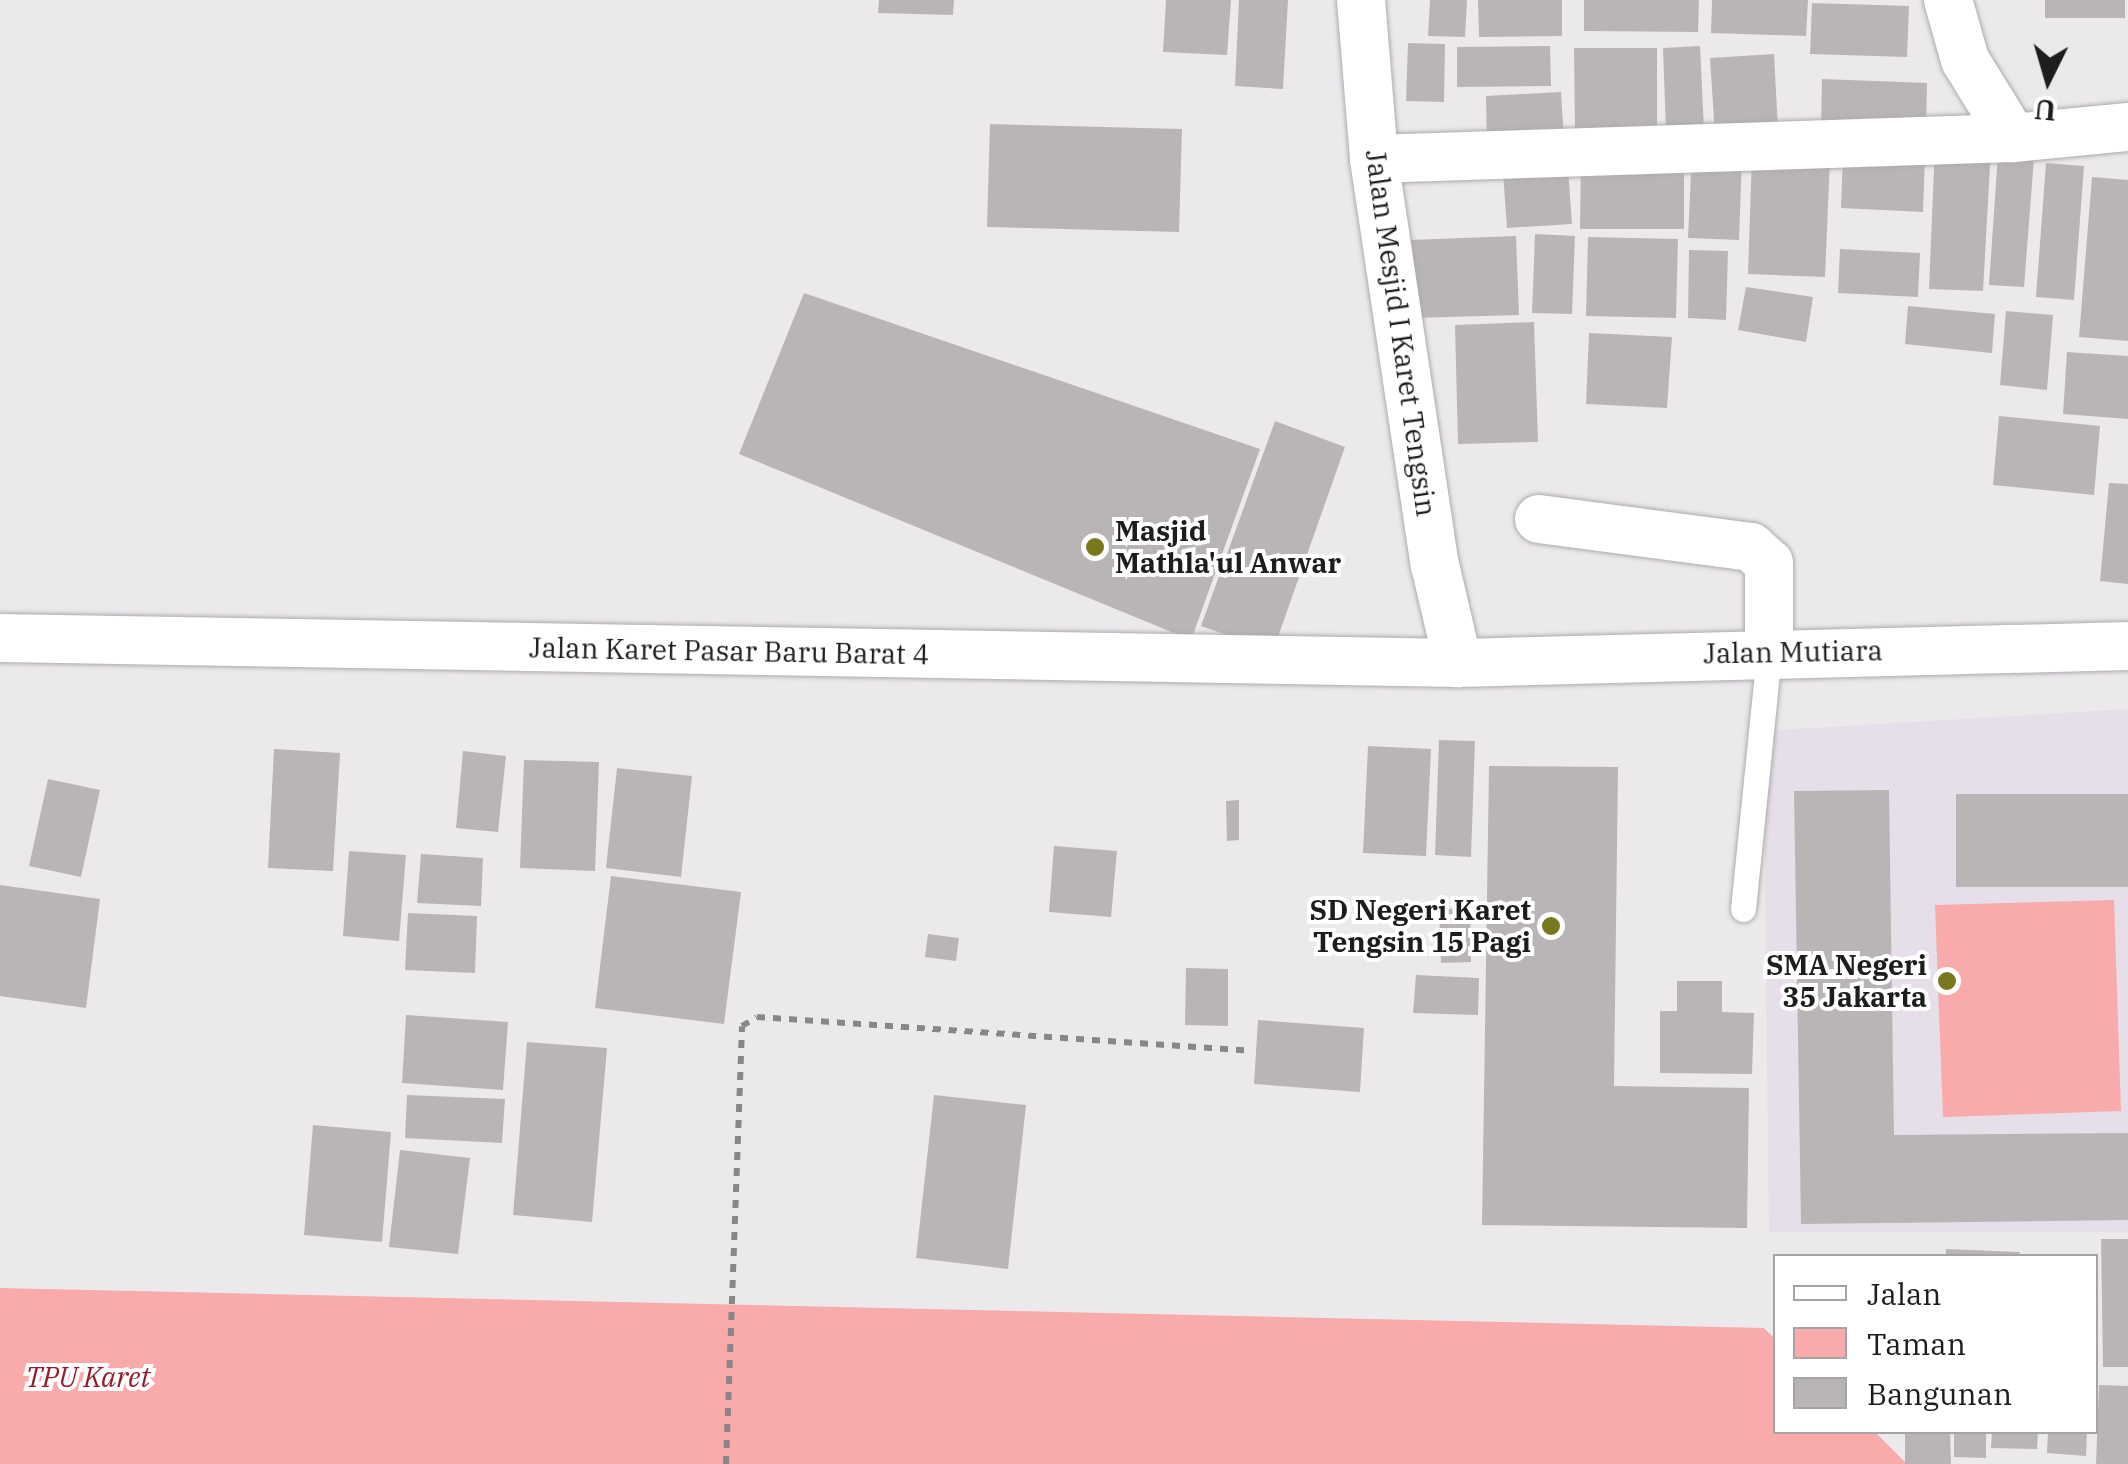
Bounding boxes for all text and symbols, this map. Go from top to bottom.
north arrow [1998,30,2098,130]
text: U [2033,91,2058,130]
street label: Jalan Mesjid I Karet Tengsin [1359,147,1443,519]
place label: Masjid Mathla'ul Anwar [1115,514,1341,580]
marker: Masjid Mathla'ul Anwar [1084,536,1106,558]
street label: Jalan Karet Pasar Baru Barat 4 [529,631,929,671]
street label: Jalan Mutiara [1703,634,1883,670]
place label: SD Negeri Karet Tengsin 15 Pagi [1310,893,1531,959]
marker: SD Negeri Karet Tengsin 15 Pagi [1540,915,1562,937]
place label: SMA Negeri 35 Jakarta [1766,948,1927,1014]
marker: SMA Negeri 35 Jakarta [1936,970,1958,992]
legend [1773,1254,2098,1434]
text: Jalan [1867,1274,1942,1313]
text: Taman [1867,1324,1966,1363]
park label: TPU Karet [25,1360,151,1394]
text: Bangunan [1867,1374,2012,1413]

